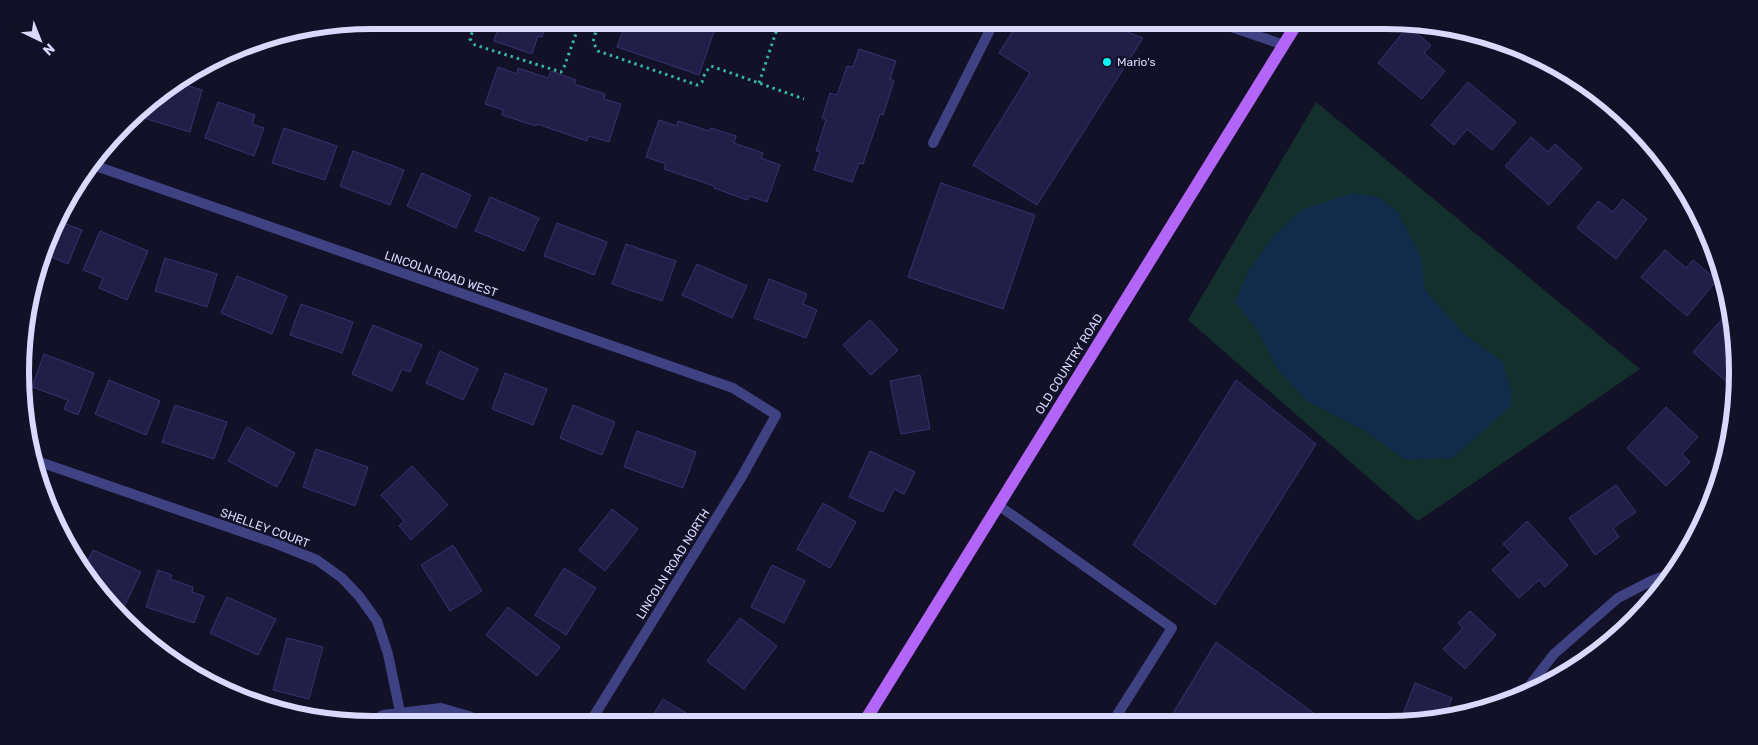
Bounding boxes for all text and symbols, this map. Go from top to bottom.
north arrow [15,15,65,65]
text: N [39,39,58,59]
place label: Mario's [1117,55,1156,69]
marker: Mario's [1101,56,1113,68]
street label: LINCOLN ROAD WEST [383,248,499,300]
street label: OLD COUNTRY ROAD [1032,311,1106,417]
street label: SHELLEY COURT [219,505,311,551]
street label: LINCOLN ROAD NORTH [633,506,713,622]

